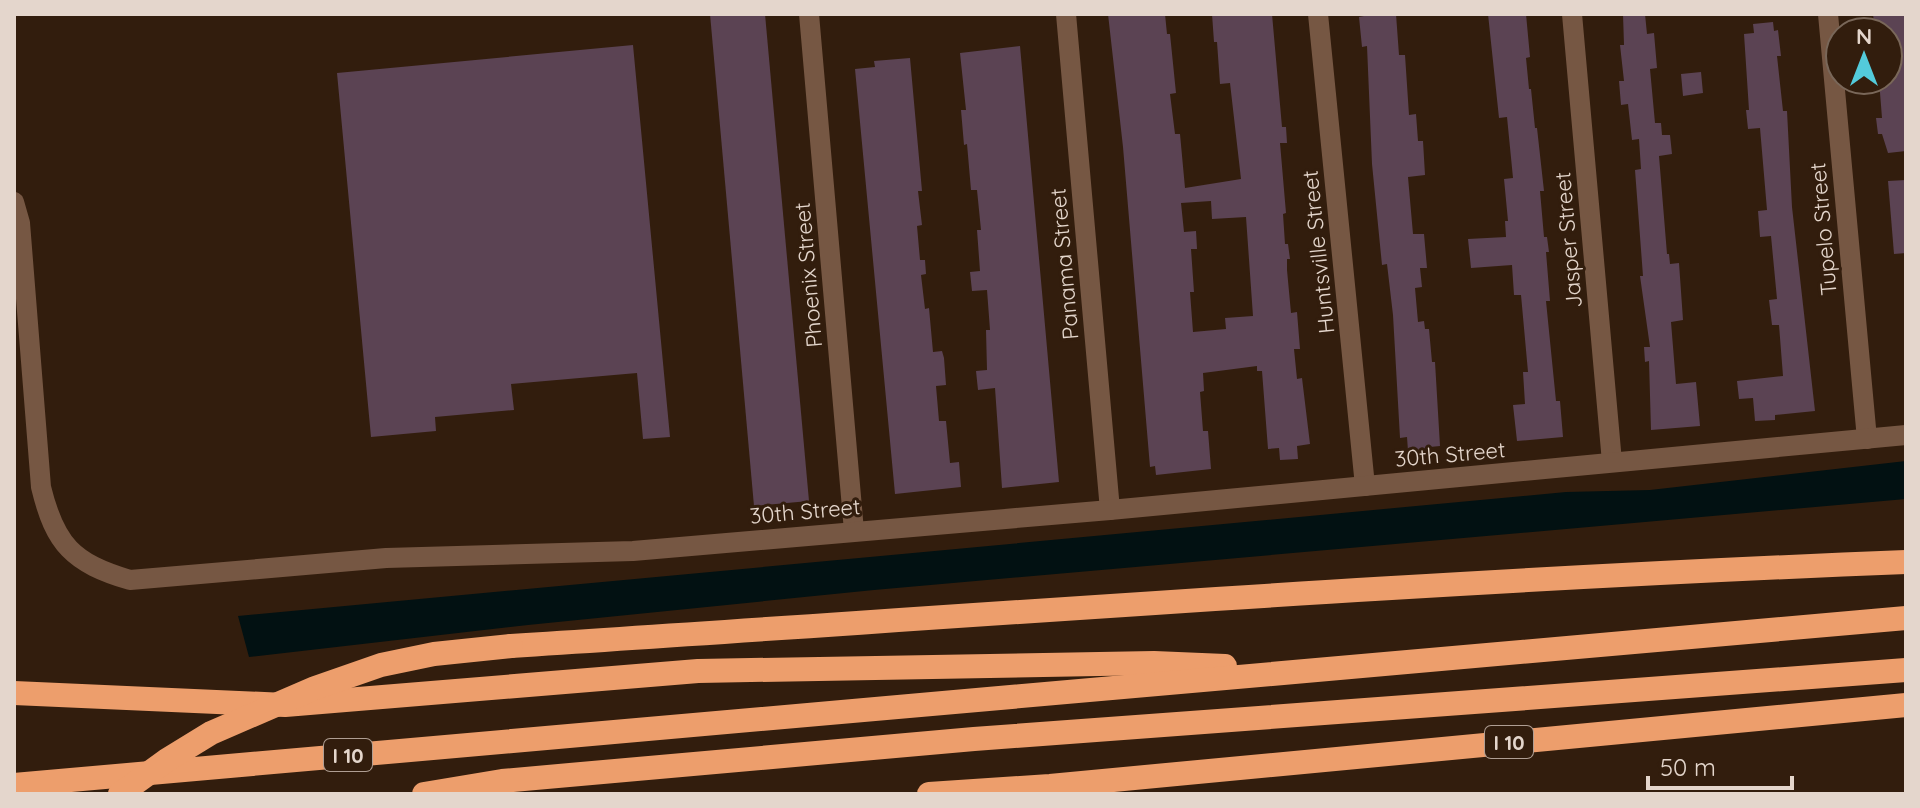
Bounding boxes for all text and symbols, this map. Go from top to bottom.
north arrow [1824,16,1904,96]
text: N [1856,22,1872,50]
street label: Tupelo Street [1803,161,1843,297]
street label: Huntsville Street [1295,169,1341,335]
street label: Jasper Street [1548,171,1588,309]
street label: Panama Street [1043,187,1085,341]
street label: Phoenix Street [788,201,828,349]
street label: 30th Street [1394,435,1506,473]
street label: 30th Street [749,492,861,530]
road number: I 10 [1485,726,1533,758]
road number: I 10 [324,739,372,771]
scale bar [1648,740,1792,790]
text: 50 m [1660,752,1716,782]

